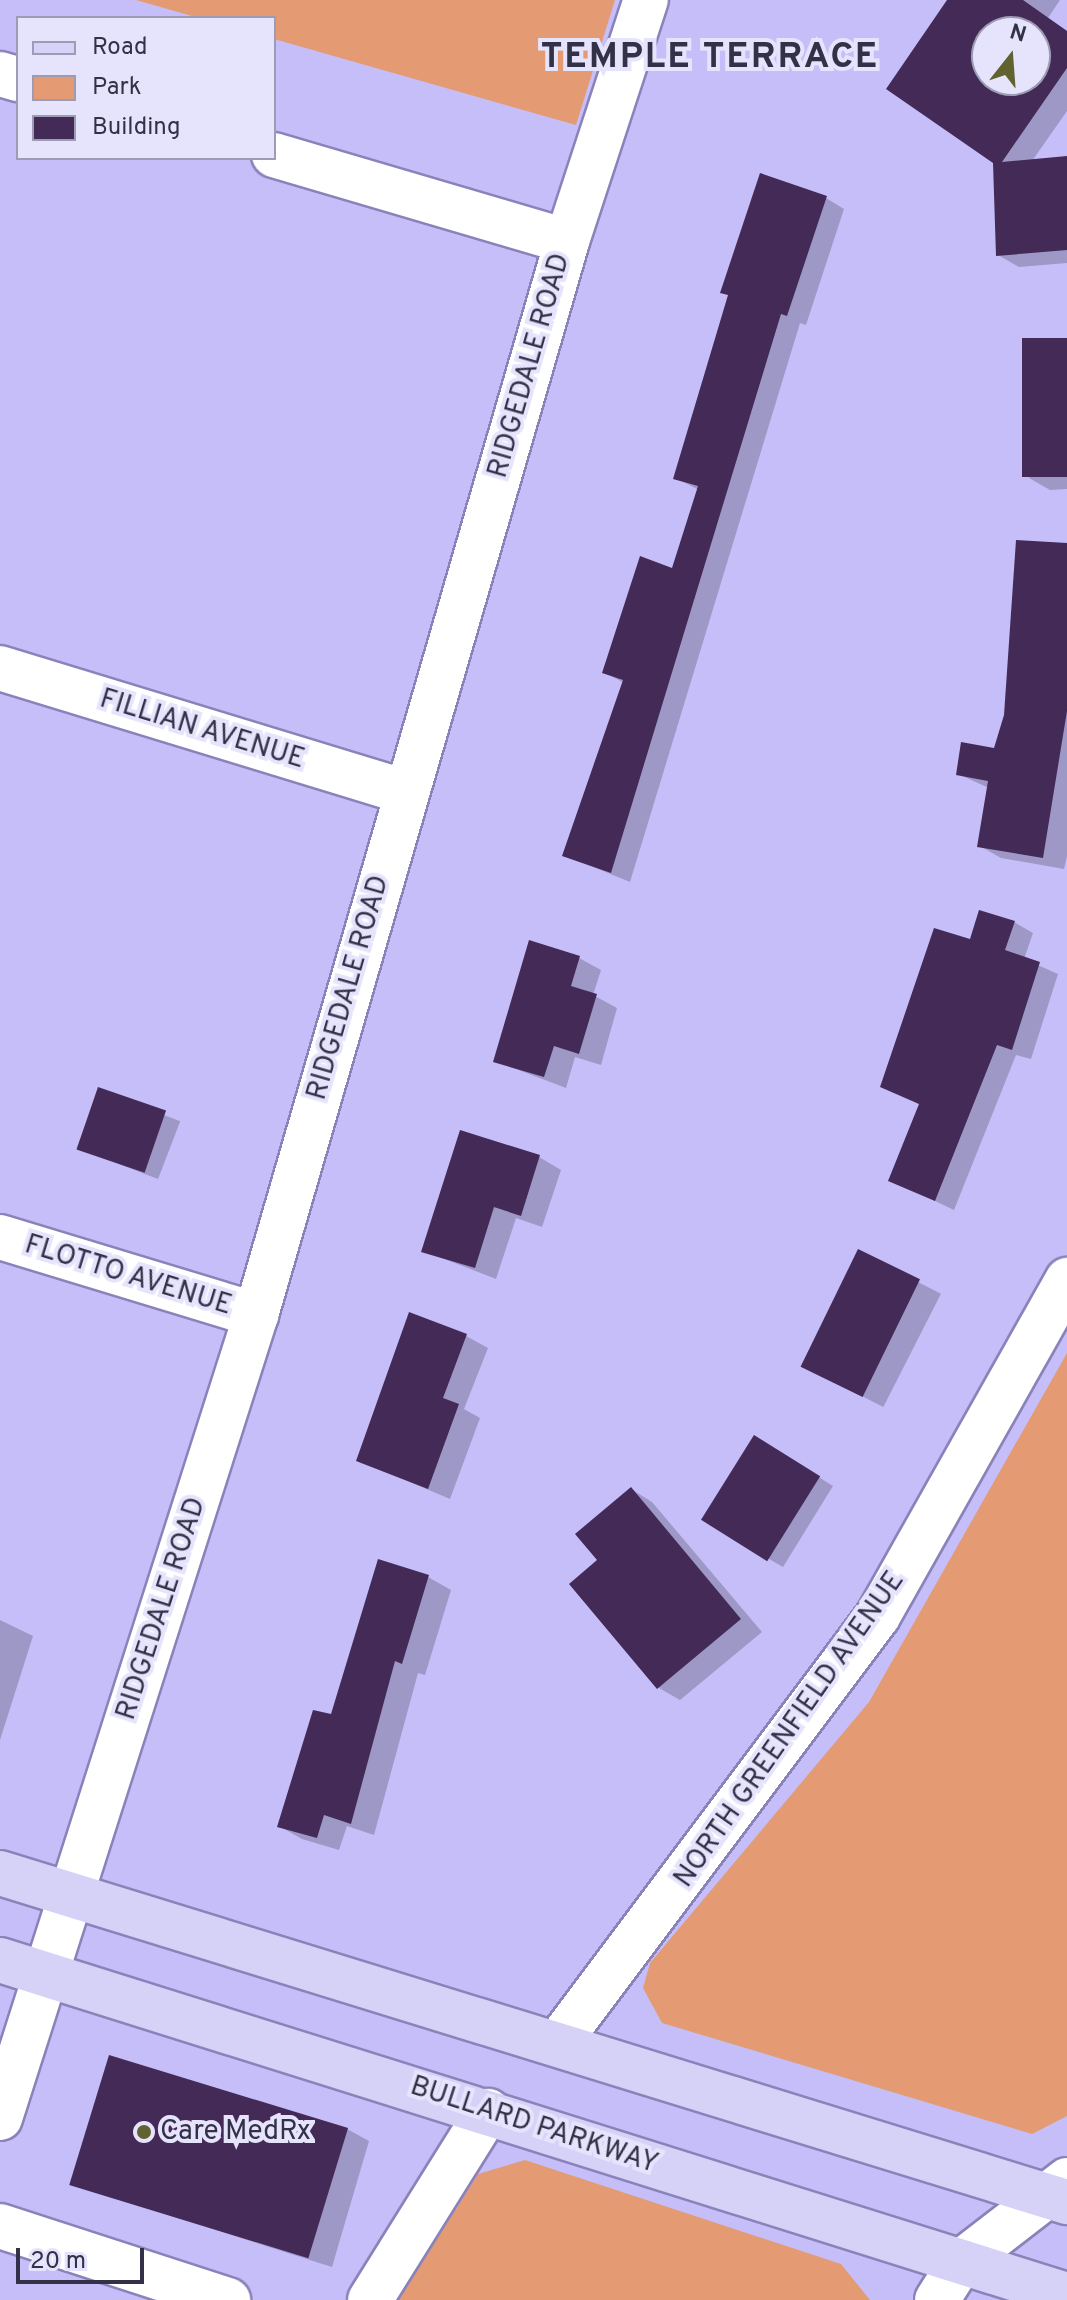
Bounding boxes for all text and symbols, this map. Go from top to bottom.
legend [16,16,276,160]
north arrow [971,16,1051,96]
text: N [1006,19,1029,50]
text: Road [92,33,148,63]
district label: TEMPLE TERRACE [541,37,879,81]
text: Park [92,73,142,103]
text: Building [92,113,181,143]
street label: RIDGEDALE ROAD [482,250,578,482]
street label: FILLIAN AVENUE [95,683,309,777]
street label: RIDGEDALE ROAD [301,872,397,1104]
street label: FLOTTO AVENUE [20,1228,236,1324]
street label: RIDGEDALE ROAD [110,1493,214,1725]
street label: NORTH GREENFIELD AVENUE [667,1565,913,1895]
street label: BULLARD PARKWAY [406,2070,662,2182]
place label: Care MedRx [160,2115,311,2149]
marker: Care MedRx [135,2123,153,2141]
scale bar [20,2232,148,2282]
text: 20 m [30,2247,86,2277]

